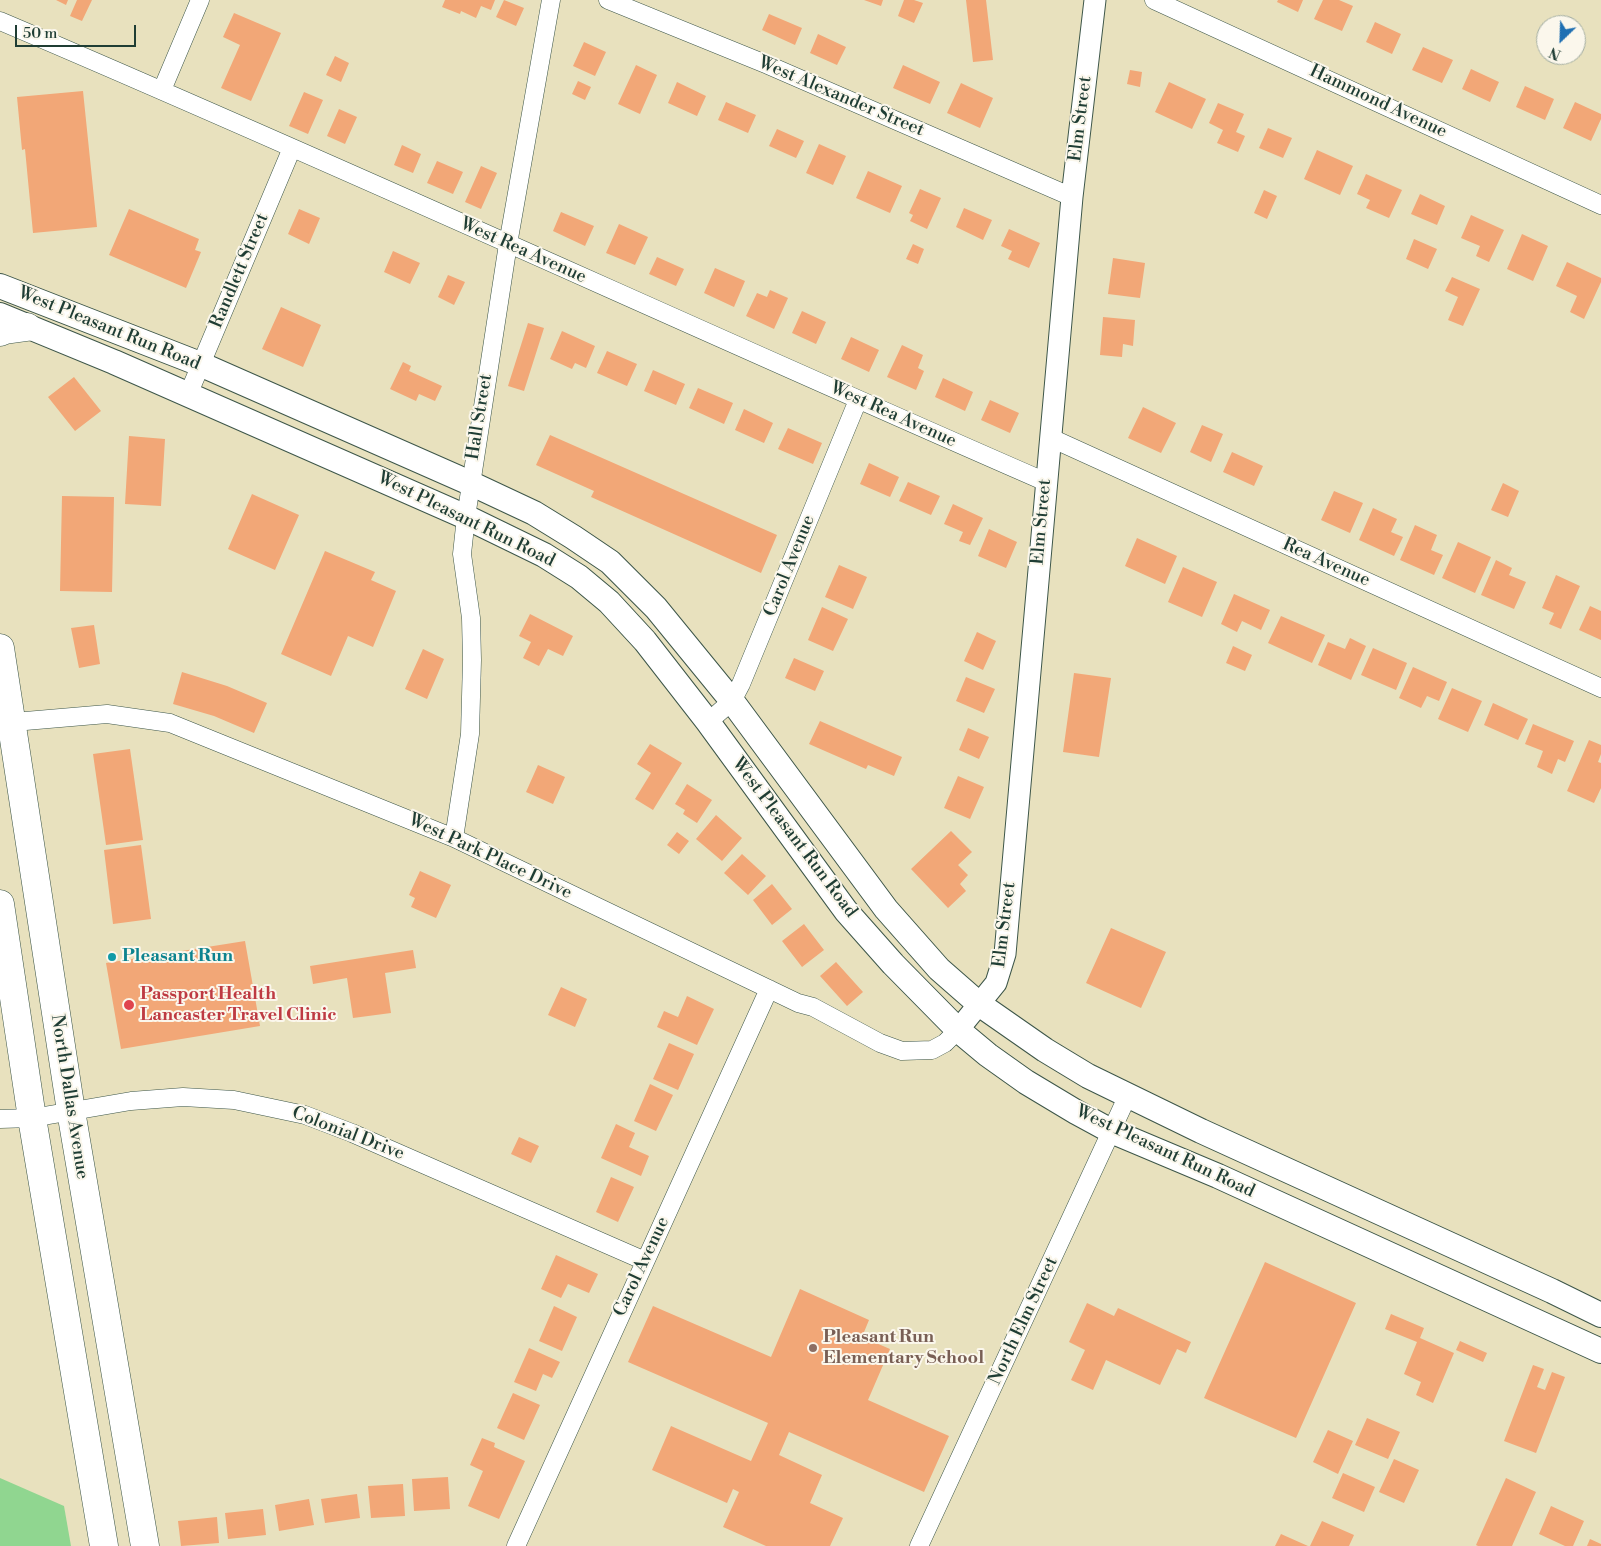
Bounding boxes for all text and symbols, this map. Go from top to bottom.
scale bar [18,15,139,47]
north arrow [1536,15,1586,65]
text: 50 m [23,24,57,43]
text: N [1547,42,1564,63]
street label: West Alexander Street [755,52,927,142]
street label: Hammond Avenue [1306,61,1450,143]
street label: Elm Street [1065,75,1097,163]
street label: Randlett Street [206,210,274,332]
street label: West Rea Avenue [457,213,589,289]
street label: West Pleasant Run Road [15,282,203,376]
street label: Hall Street [463,372,497,462]
street label: West Rea Avenue [827,377,959,453]
street label: West Pleasant Run Road [374,468,558,572]
street label: Elm Street [1027,478,1057,566]
street label: Carol Avenue [760,512,820,620]
street label: Rea Avenue [1279,534,1373,592]
street label: West Pleasant Run Road [727,754,861,922]
street label: West Park Place Drive [405,810,575,904]
street label: Elm Street [989,881,1021,969]
place label: Pleasant Run [122,946,233,968]
marker: Pleasant Run [106,951,118,963]
place label: Passport Health Lancaster Travel Clinic [140,984,337,1026]
marker: Passport Health Lancaster Travel Clinic [122,998,136,1012]
street label: North Dallas Avenue [45,1013,93,1181]
street label: West Pleasant Run Road [1072,1101,1258,1203]
street label: Colonial Drive [289,1103,407,1165]
street label: Carol Avenue [609,1214,675,1320]
street label: North Elm Street [985,1254,1063,1388]
place label: Pleasant Run Elementary School [823,1327,984,1370]
marker: Pleasant Run Elementary School [807,1342,819,1354]

